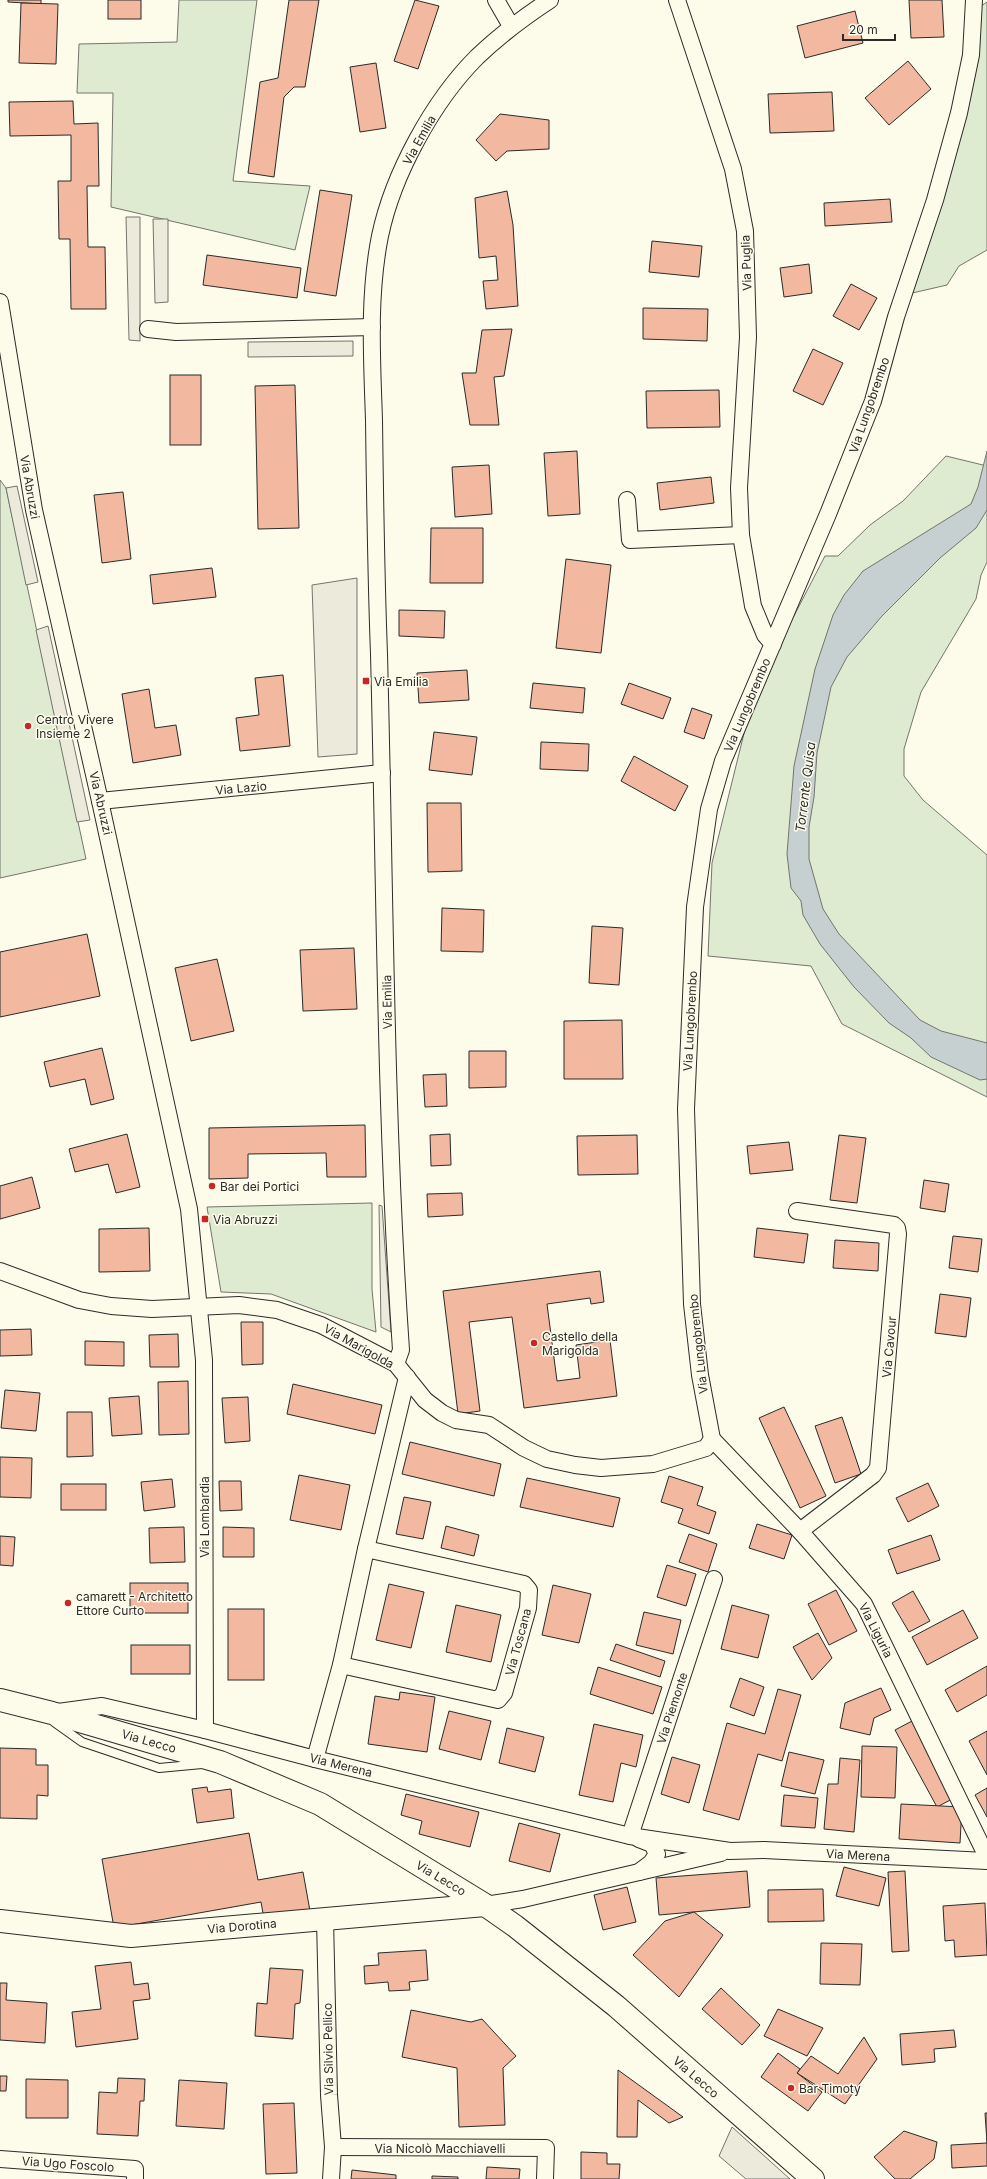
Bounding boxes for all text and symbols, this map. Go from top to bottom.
scale bar [843,16,895,42]
text: 20 m [849,22,878,37]
street label: Via Emilia [399,113,439,167]
street label: Via Puglia [738,235,754,291]
street label: Via Lungobrembo [846,355,892,455]
street label: Via Abruzzi [17,454,43,520]
street label: Via Lungobrembo [720,656,774,754]
place label: Via Emilia [374,674,428,689]
marker: Via Emilia [361,676,371,686]
place label: Centro Vivere Insieme 2 [36,712,114,741]
marker: Centro Vivere Insieme 2 [23,721,33,731]
water label: Torrente Quisa [792,741,818,833]
street label: Via Abruzzi [86,770,116,836]
street label: Via Lazio [215,778,267,798]
street label: Via Lungobrembo [680,970,700,1072]
street label: Via Emilia [379,975,395,1029]
place label: Bar dei Portici [220,1179,299,1194]
marker: Bar dei Portici [207,1181,217,1191]
place label: Via Abruzzi [213,1212,278,1227]
marker: Via Abruzzi [200,1214,210,1224]
street label: Via Lungobrembo [685,1293,711,1395]
street label: Via Cavour [879,1315,899,1379]
street label: Via Marigolda [321,1321,397,1371]
place label: Castello della Marigolda [542,1329,618,1358]
marker: Castello della Marigolda [529,1338,539,1348]
street label: Via Lombardia [197,1476,212,1558]
place label: camarett - Architetto Ettore Curto [76,1589,193,1618]
marker: camarett - Architetto Ettore Curto [63,1598,73,1608]
street label: Via Liguria [856,1600,896,1660]
street label: Via Toscana [502,1607,534,1677]
street label: Via Piemonte [653,1670,691,1746]
street label: Via Lecco [120,1726,178,1756]
street label: Via Merena [308,1750,374,1780]
street label: Via Merena [826,1846,890,1864]
street label: Via Lecco [413,1857,469,1899]
street label: Via Dorotina [207,1916,277,1936]
street label: Via Silvio Pellico [320,2003,336,2095]
street label: Via Lecco [670,2053,722,2101]
place label: Bar Timoty [799,2081,861,2096]
marker: Bar Timoty [786,2083,796,2093]
street label: Via Nicolò Macchiavelli [375,2141,506,2156]
street label: Via Ugo Foscolo [21,2153,115,2175]

